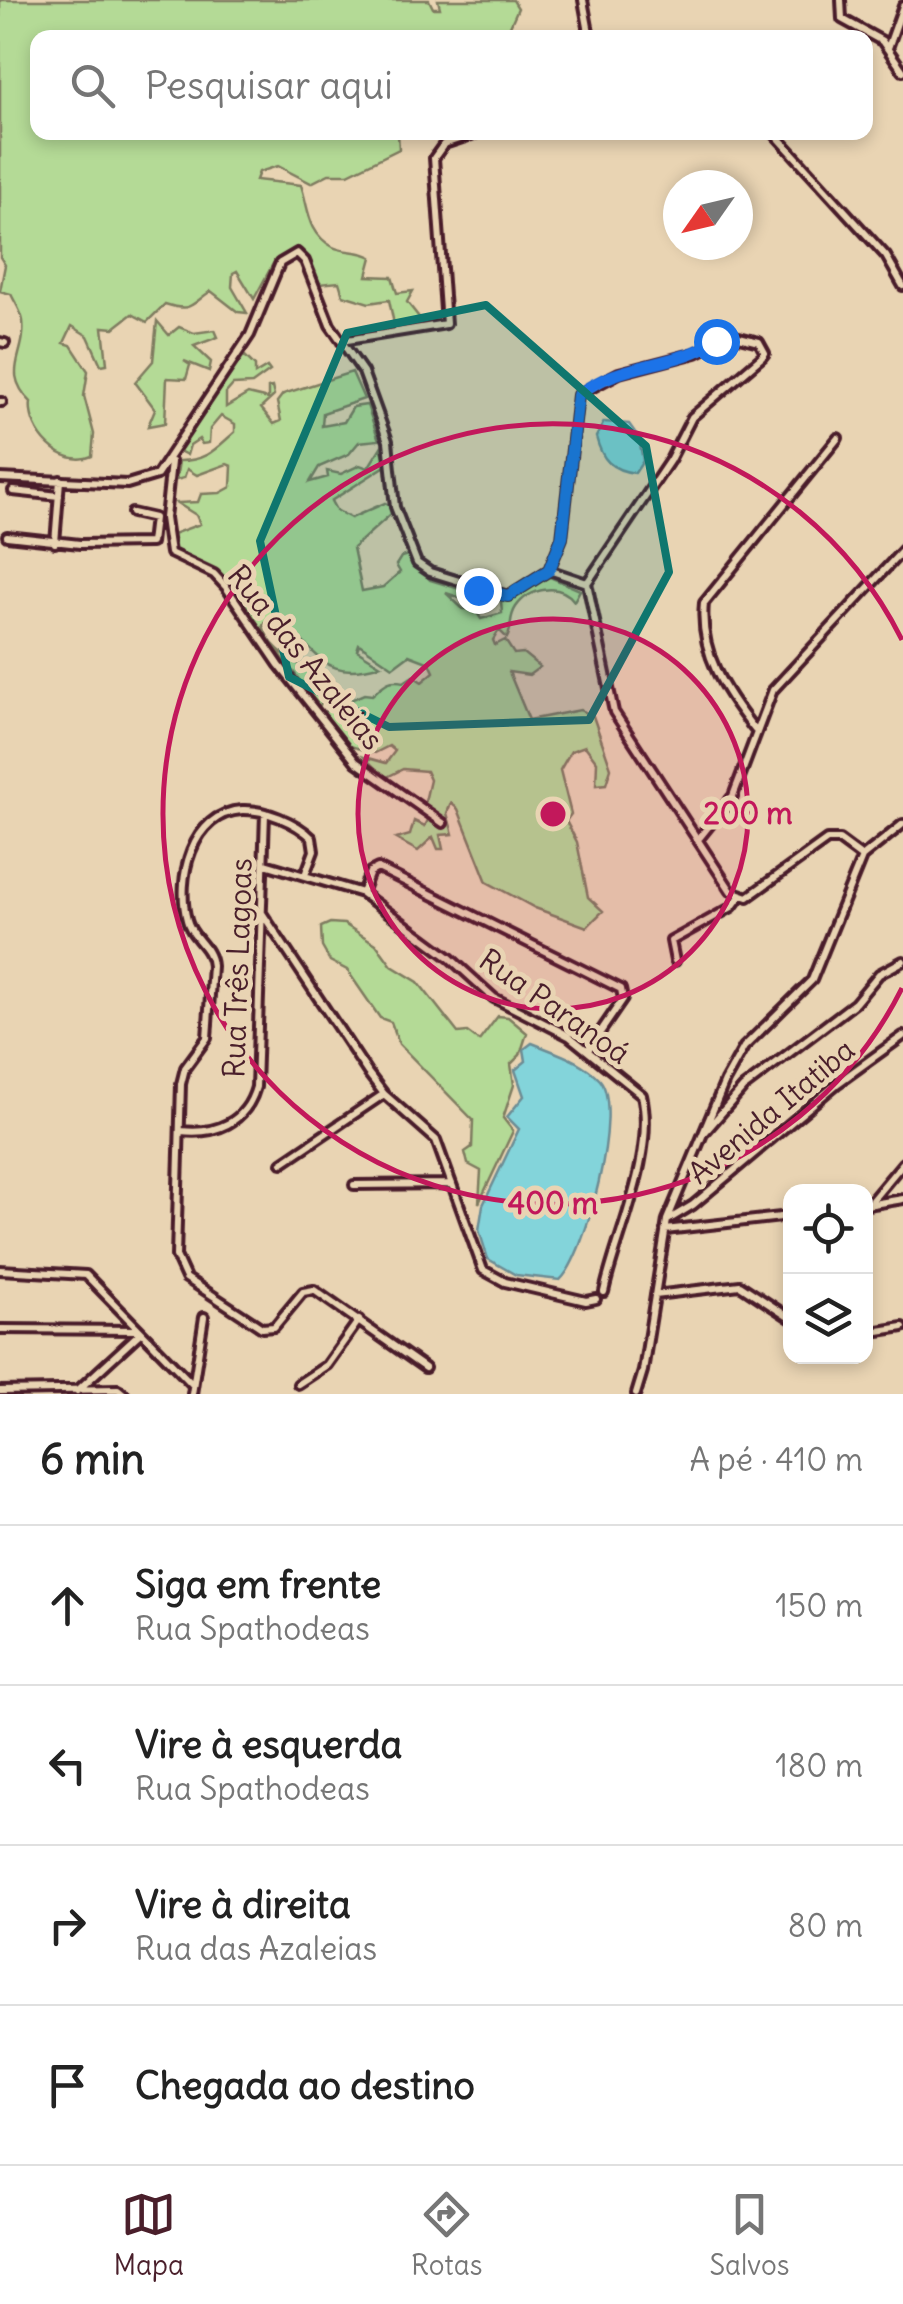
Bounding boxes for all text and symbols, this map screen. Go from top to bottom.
search box [30,30,873,140]
icon: search [65,58,120,113]
text: Pesquisar aqui [145,62,393,109]
north arrow [663,170,753,260]
route start [694,319,740,365]
street label: Rua das Azaleias [220,557,392,757]
route end [456,568,502,614]
text: 200 m [703,794,793,832]
centre of rings [535,796,571,832]
street label: Rua Três Lagoas [214,857,260,1079]
street label: Rua Paranoá [472,940,638,1072]
street label: Avenida Itatiba [680,1030,862,1192]
text: 400 m [508,1184,598,1222]
map controls [783,1184,873,1364]
button: locate [783,1184,873,1274]
button: layers [783,1274,873,1364]
text: 6 min [40,1433,145,1485]
text: A pé · 410 m [689,1439,863,1480]
text: Siga em frente [135,1561,381,1608]
icon: ahead [40,1578,95,1633]
text: 150 m [775,1585,863,1626]
text: Rua Spathodeas [135,1608,370,1649]
text: Vire à esquerda [135,1721,402,1768]
icon: left [40,1738,95,1793]
text: 180 m [775,1745,863,1786]
text: Rua Spathodeas [135,1768,370,1809]
text: Vire à direita [135,1881,351,1928]
icon: right [40,1898,95,1953]
text: 80 m [788,1905,863,1946]
text: Rua das Azaleias [135,1928,377,1969]
icon: arrive [40,2058,95,2113]
text: Chegada ao destino [135,2062,475,2109]
tab: Mapa [114,2187,184,2283]
tab: Rotas [411,2187,482,2283]
tab: Salvos [710,2187,789,2283]

